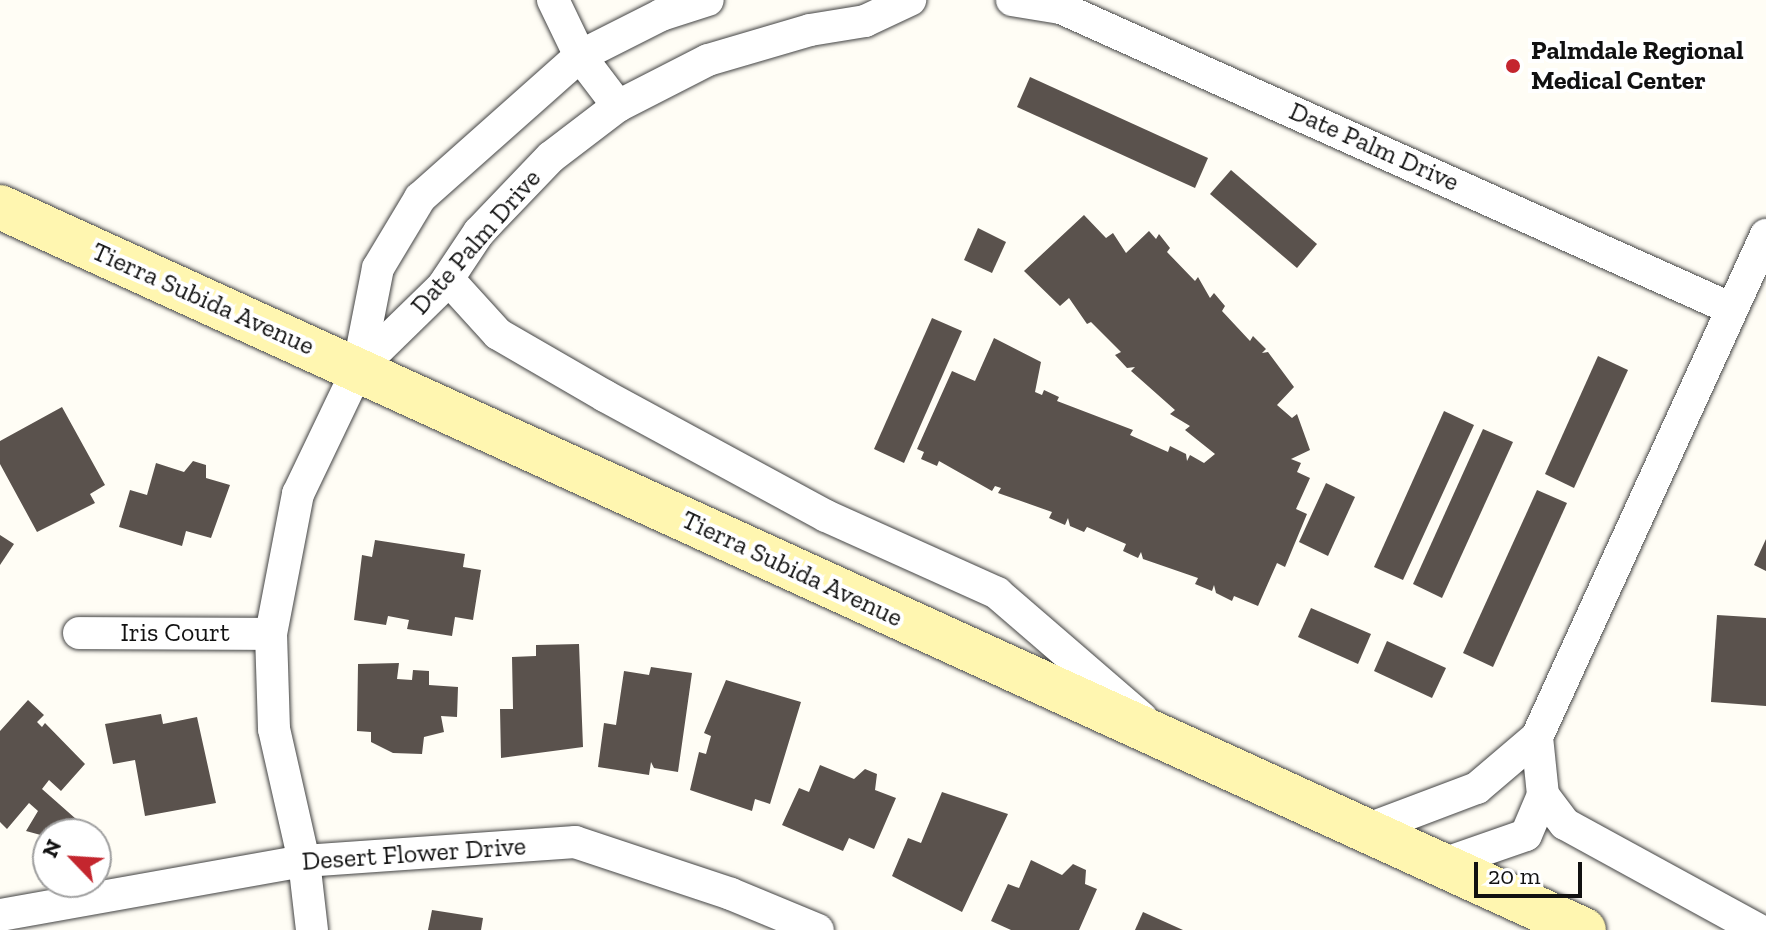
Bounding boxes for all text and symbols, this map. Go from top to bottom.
place label: Palmdale Regional Medical Center [1531,35,1744,96]
marker: Palmdale Regional Medical Center [1502,55,1524,77]
street label: Date Palm Drive [1284,96,1464,198]
street label: Date Palm Drive [404,163,548,321]
street label: Tierra Subida Avenue [87,236,319,362]
street label: Tierra Subida Avenue [676,504,908,634]
street label: Iris Court [120,617,230,649]
north arrow [32,818,112,898]
street label: Desert Flower Drive [301,831,527,877]
text: N [36,835,67,862]
scale bar [1478,846,1586,896]
text: 20 m [1488,861,1540,890]

